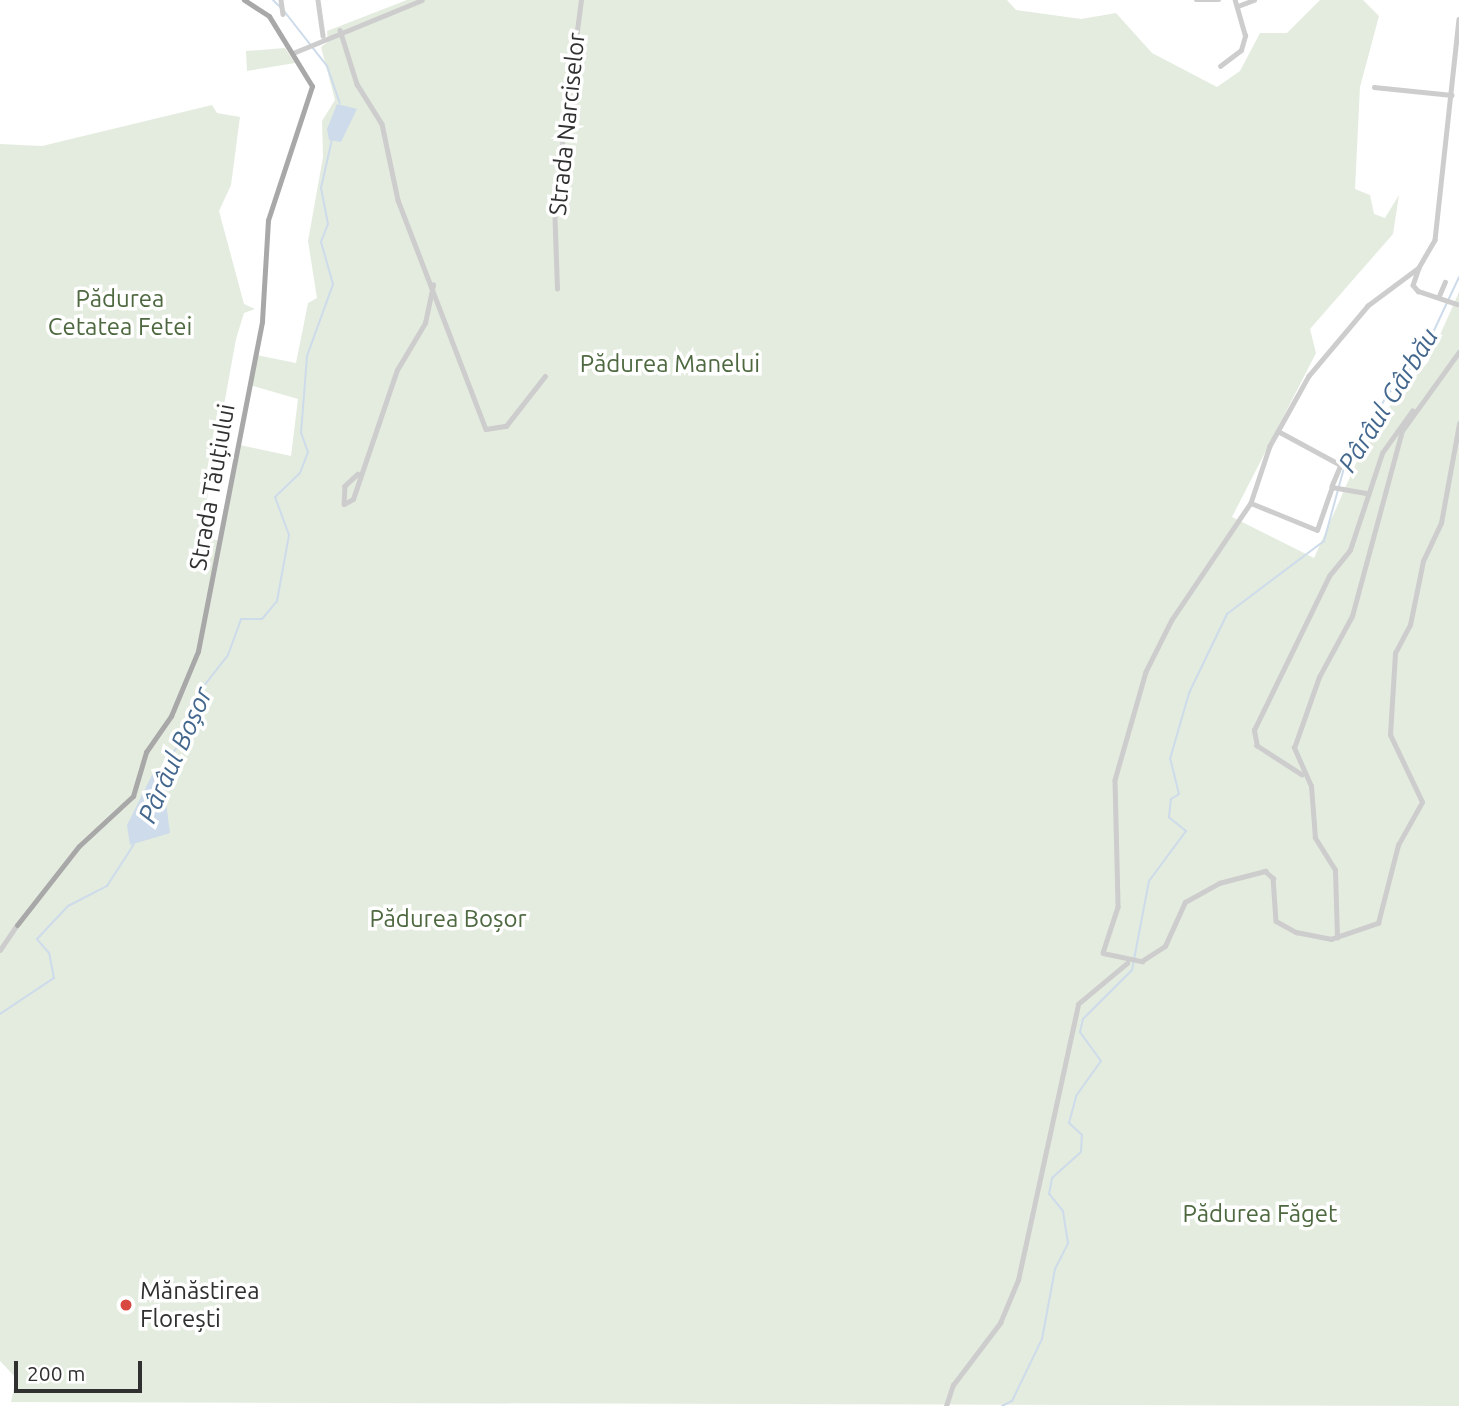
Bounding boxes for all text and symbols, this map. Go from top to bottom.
street label: Strada Narciselor [543,31,591,217]
park label: Pădurea Cetatea Fetei [48,285,192,341]
water label: Pârâul Gârbău [1331,322,1445,478]
park label: Pădurea Manelui [580,350,760,378]
street label: Strada Tăuțiului [183,402,241,572]
water label: Pârâul Boșor [131,682,219,828]
park label: Pădurea Boșor [369,905,527,933]
park label: Pădurea Făget [1183,1200,1337,1228]
place label: Mănăstirea Florești [140,1277,260,1333]
marker: Mănăstirea Florești [118,1297,134,1313]
scale bar [18,1346,145,1390]
text: 200 m [27,1361,85,1385]

